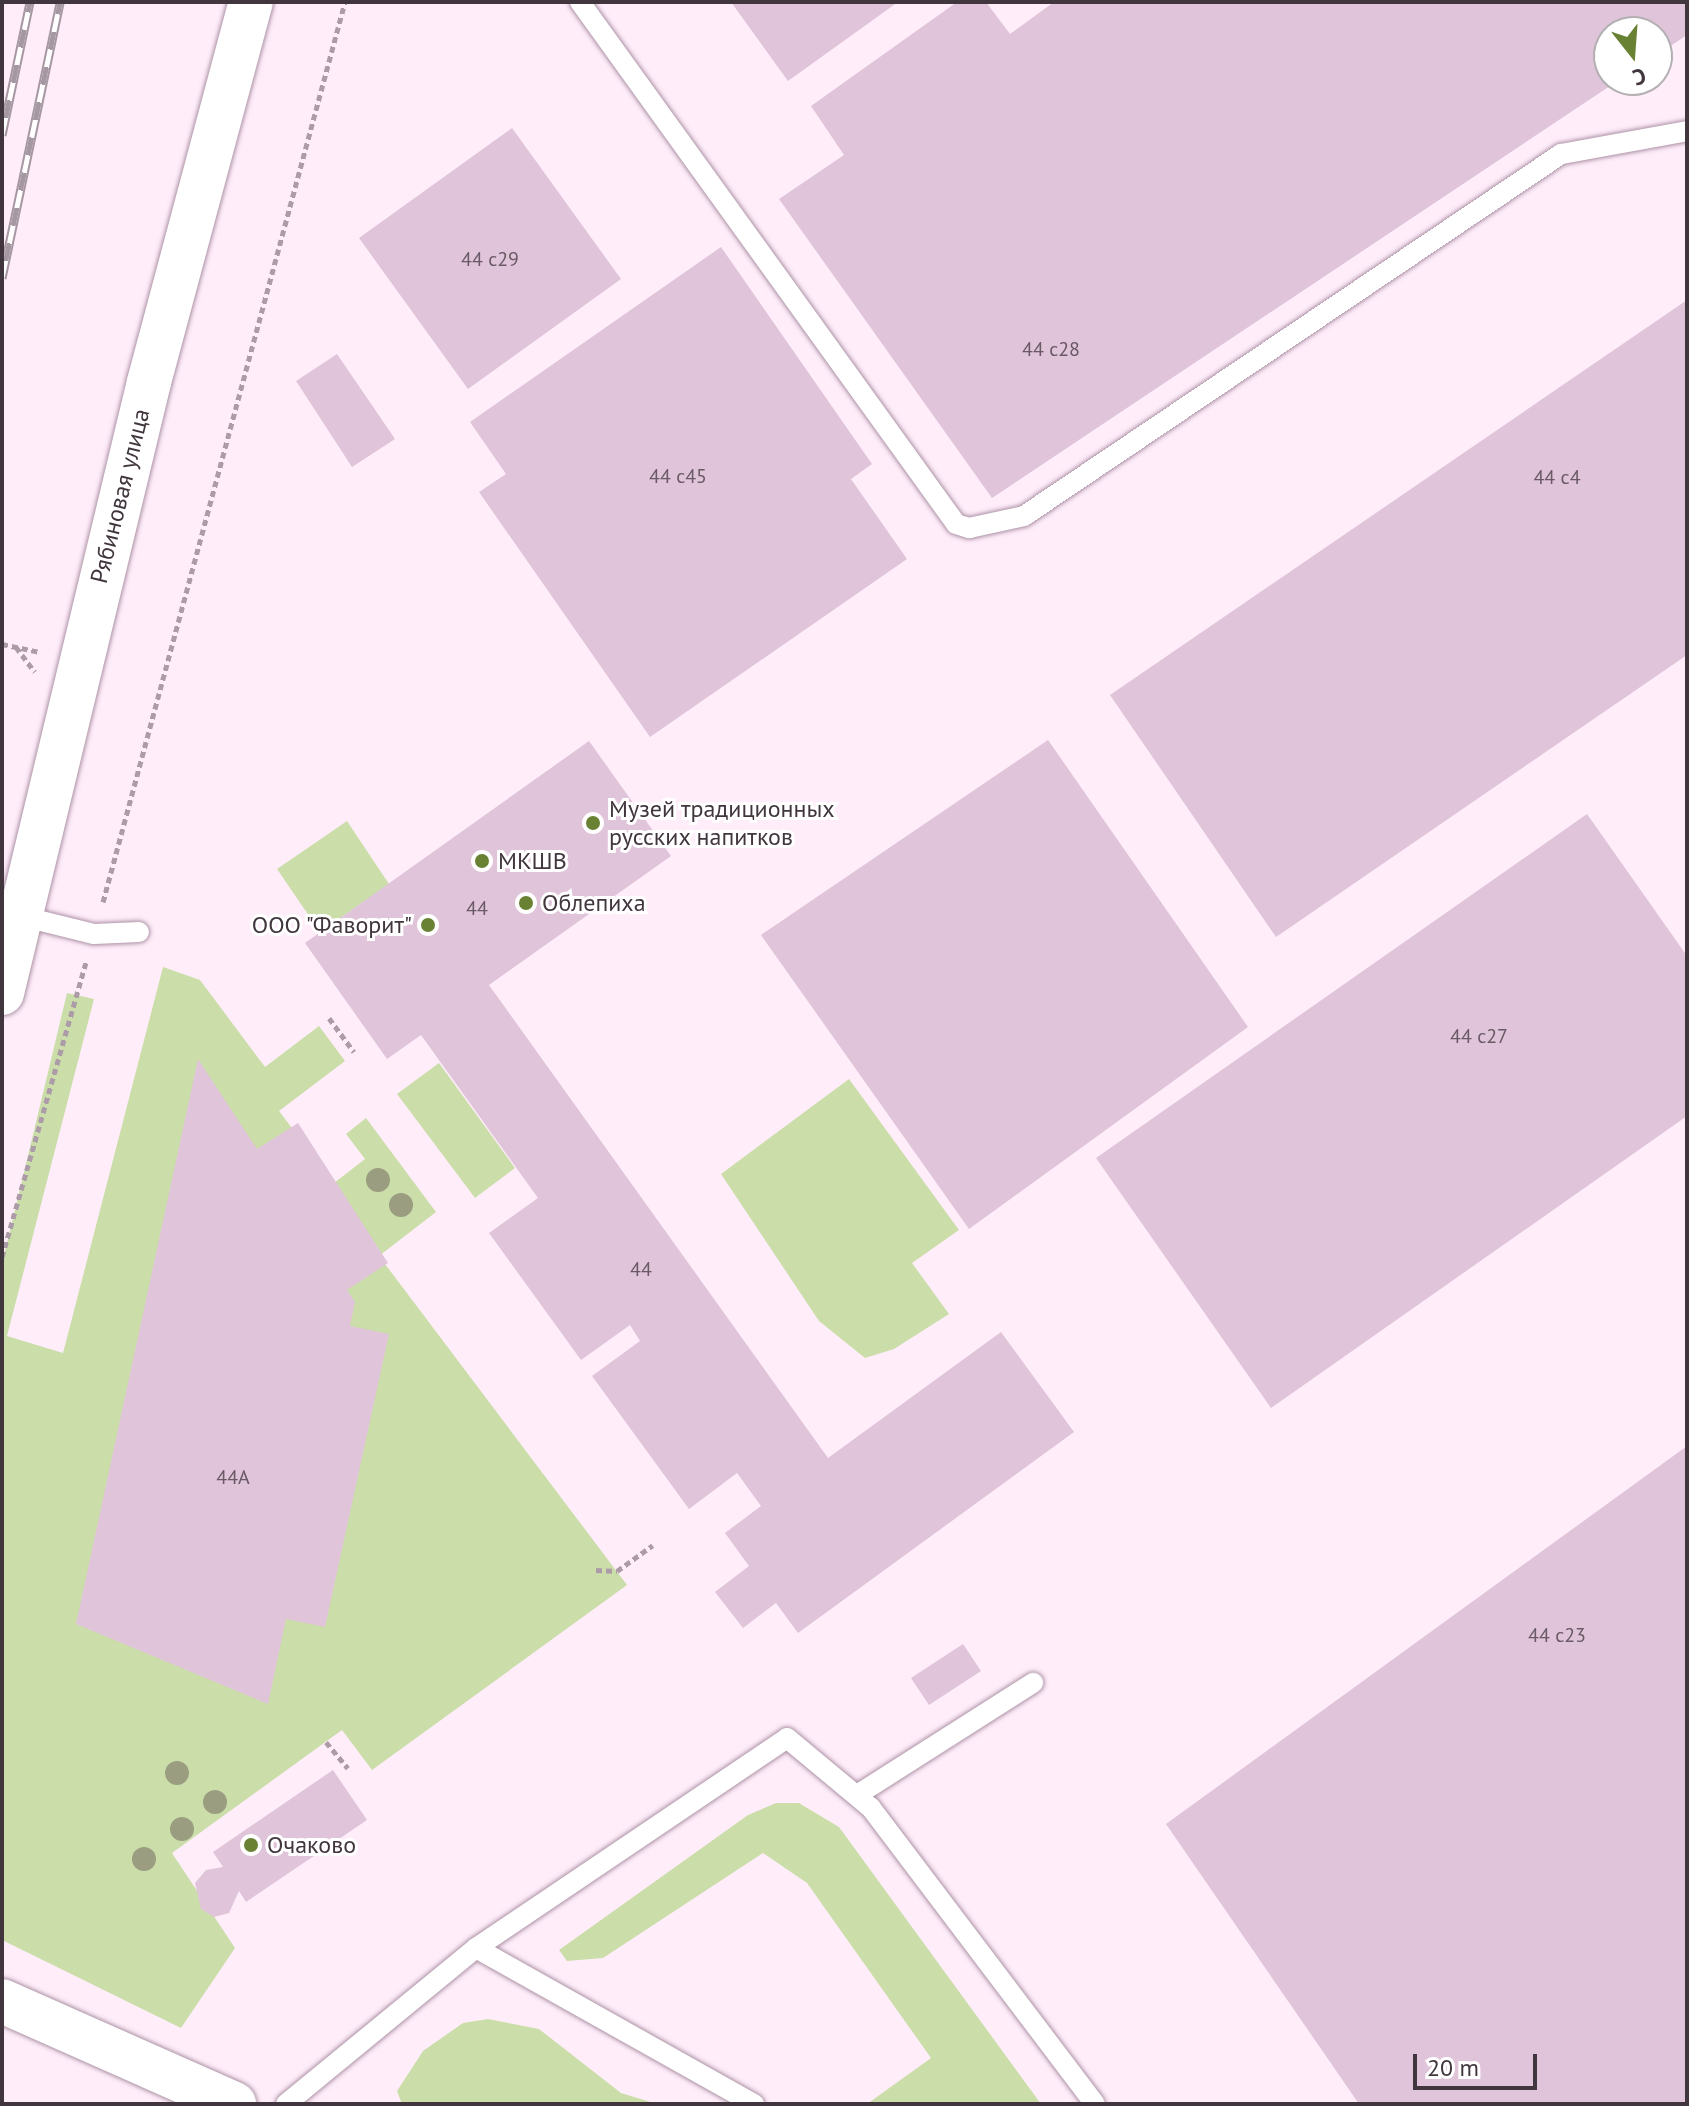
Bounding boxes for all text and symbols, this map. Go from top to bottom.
north arrow [1593,16,1673,96]
text: С [1629,62,1649,92]
house number: 44 с29 [461,247,519,271]
house number: 44 с28 [1022,337,1080,361]
street label: Рябиновая улица [84,406,156,586]
house number: 44 с45 [649,464,707,488]
house number: 44 с4 [1533,465,1581,489]
place label: Музей традиционных русских напитков [609,795,835,851]
marker: Музей традиционных русских напитков [584,814,602,832]
place label: МКШВ [498,847,567,875]
marker: МКШВ [473,852,491,870]
place label: Облепиха [542,889,646,917]
marker: Облепиха [517,894,535,912]
house number: 44 [466,896,488,920]
place label: ООО "Фаворит" [250,911,412,939]
marker: ООО "Фаворит" [419,916,437,934]
house number: 44 с27 [1450,1024,1508,1048]
house number: 44 [630,1257,652,1281]
house number: 44А [216,1465,250,1489]
house number: 44 с23 [1528,1623,1586,1647]
place label: Очаково [267,1831,356,1859]
marker: Очаково [242,1836,260,1854]
scale bar [1417,2038,1541,2088]
text: 20 m [1427,2052,1479,2083]

